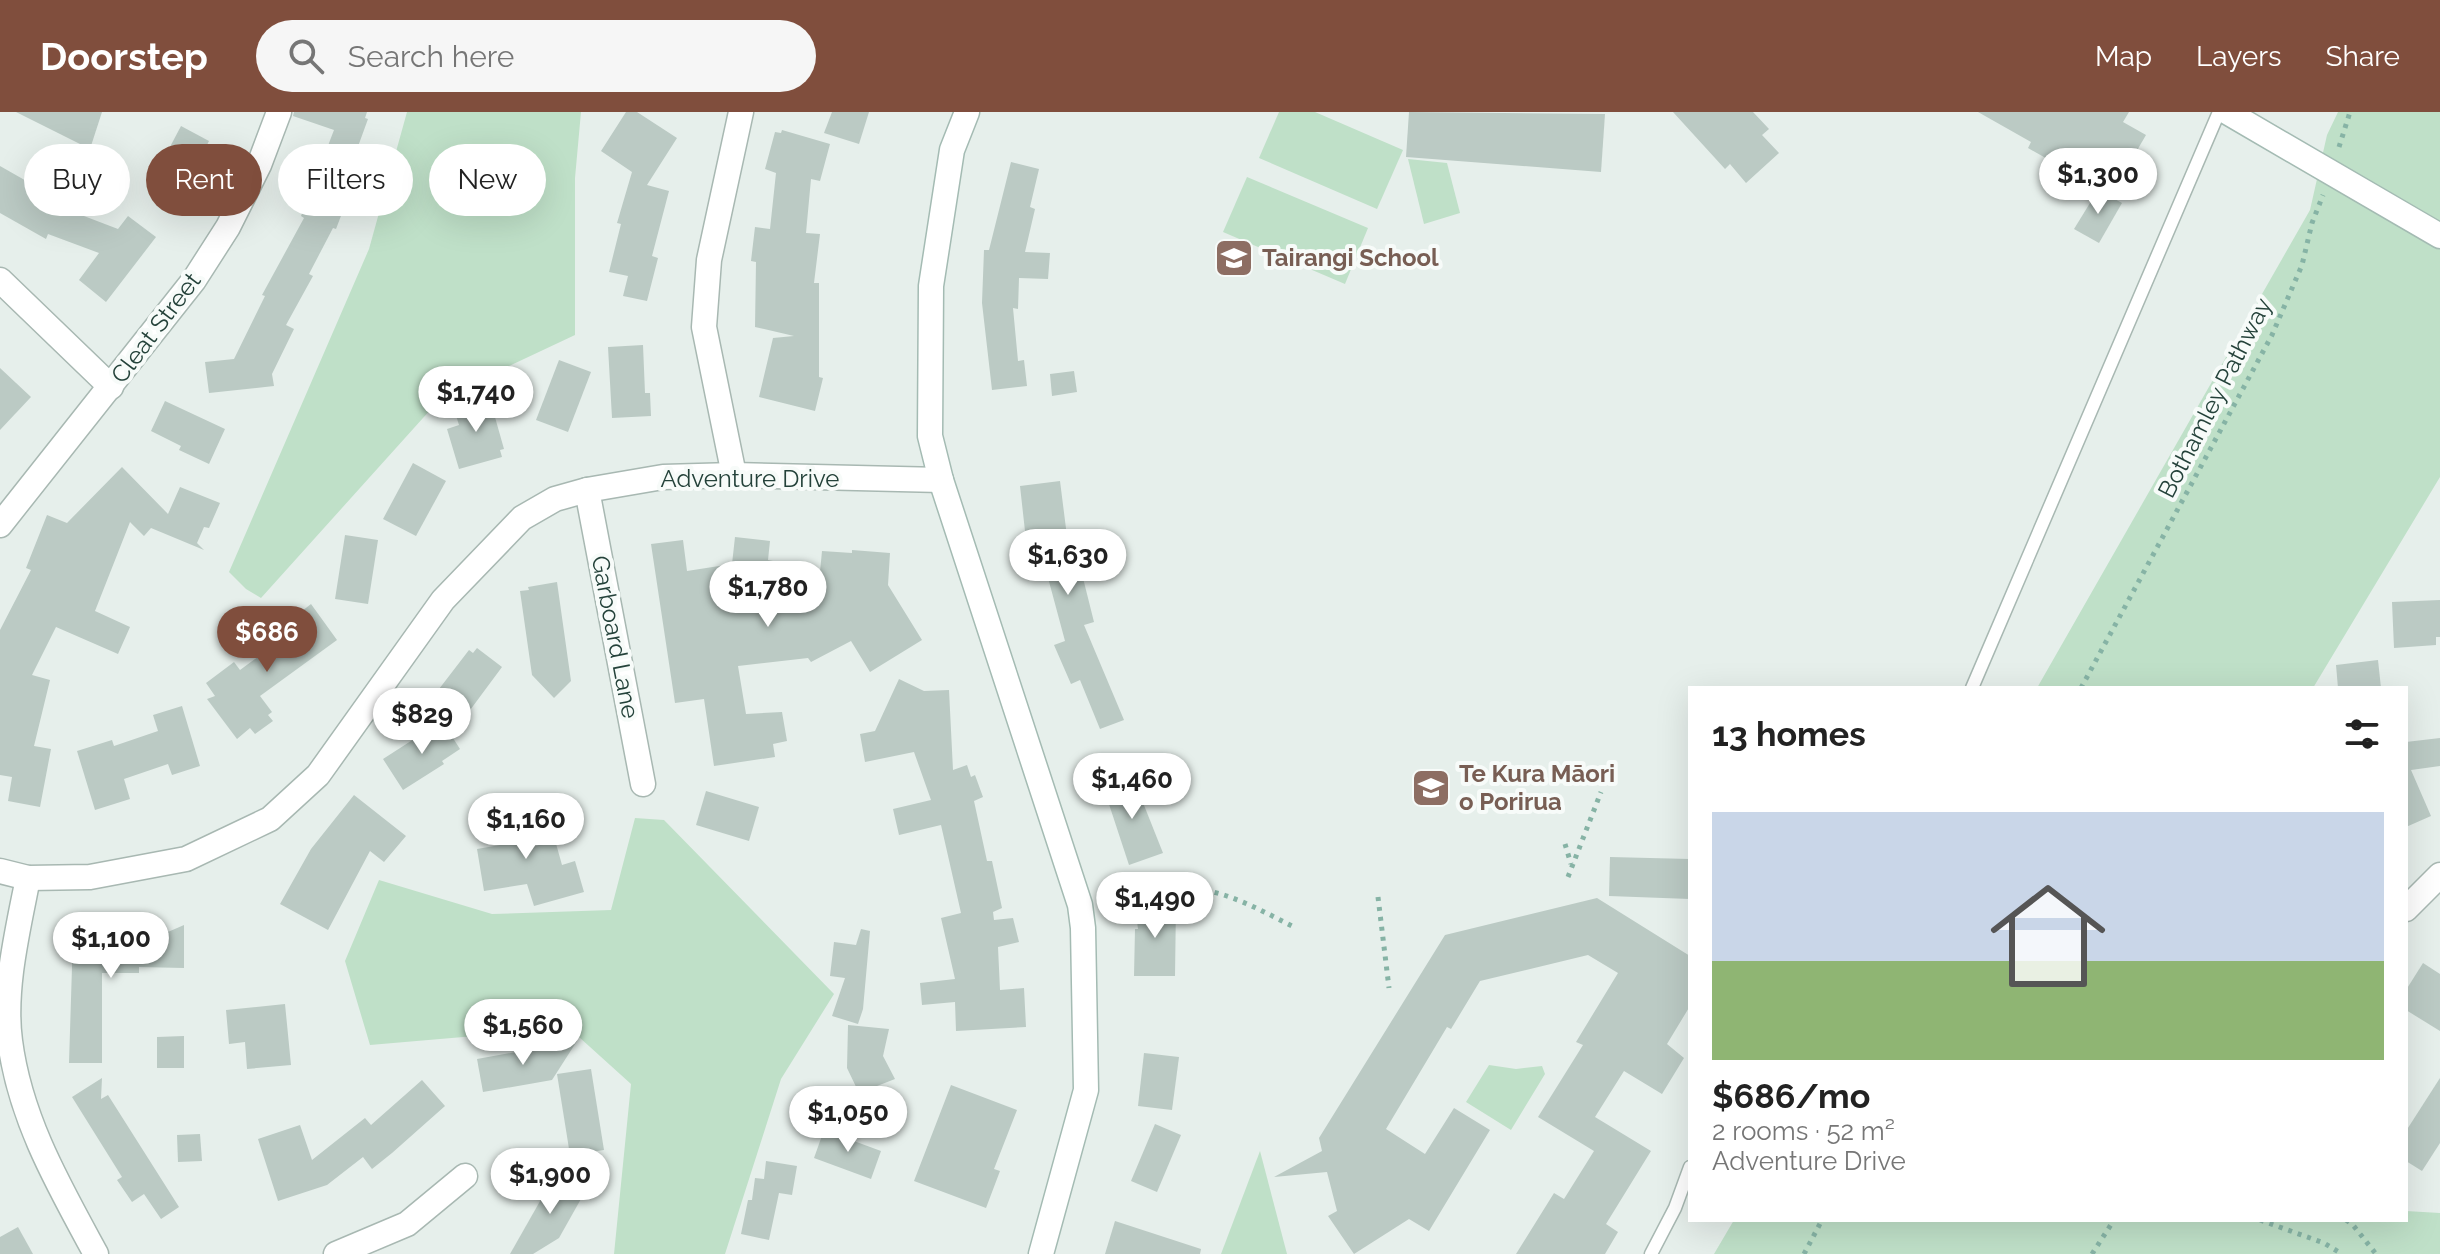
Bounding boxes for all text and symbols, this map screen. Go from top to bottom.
search box [256,20,816,92]
text: Doorstep [40,34,208,79]
icon: search [284,34,328,78]
text: Search here [348,39,514,74]
text: Map [2095,40,2152,73]
text: Layers [2196,40,2282,73]
text: Share [2326,40,2400,73]
chip: Buy [24,144,130,216]
chip: Rent [146,144,262,216]
chip: Filters [278,144,413,216]
chip: New [429,144,546,216]
pin: $1,300 [2033,148,2163,216]
text: $1,300 [2057,159,2139,189]
school or university icon: Tairangi School [1213,237,1255,279]
place label: Tairangi School [1262,243,1439,272]
street label: Cleat Street [105,267,207,389]
street label: Bothamley Pathway [2152,293,2278,503]
pin: $1,740 [411,366,541,434]
text: $1,740 [436,377,516,407]
street label: Adventure Drive [661,464,839,493]
pin: $1,630 [1003,529,1133,597]
text: $1,630 [1027,540,1109,570]
street label: Garboard Lane [586,553,645,721]
pin: $1,780 [703,561,833,629]
text: $1,780 [727,572,809,602]
pin: $686 [220,606,314,674]
text: $686 [235,617,299,647]
pin: $829 [375,688,469,756]
text: $829 [391,699,453,729]
icon: filters [2340,712,2384,756]
text: 13 homes [1712,714,1866,754]
pin: $1,460 [1067,753,1197,821]
place label: Te Kura Māori o Porirua [1459,759,1615,816]
text: $1,460 [1091,764,1173,794]
school or university icon: Te Kura Māori o Porirua [1410,767,1452,809]
pin: $1,160 [461,793,591,861]
text: $1,160 [486,804,566,834]
icon: home [1976,864,2120,1008]
pin: $1,490 [1090,872,1220,940]
text: $1,490 [1114,883,1196,913]
pin: $1,100 [46,912,176,980]
text: $1,100 [71,923,151,953]
pin: $1,560 [458,999,588,1067]
text: $1,560 [482,1010,564,1040]
text: $686/mo [1712,1076,1870,1116]
pin: $1,050 [783,1086,913,1154]
text: $1,050 [807,1097,889,1127]
text: 2 rooms · 52 m² [1712,1116,1895,1146]
text: Adventure Drive [1712,1146,1906,1176]
pin: $1,900 [485,1148,615,1216]
text: $1,900 [509,1159,591,1189]

